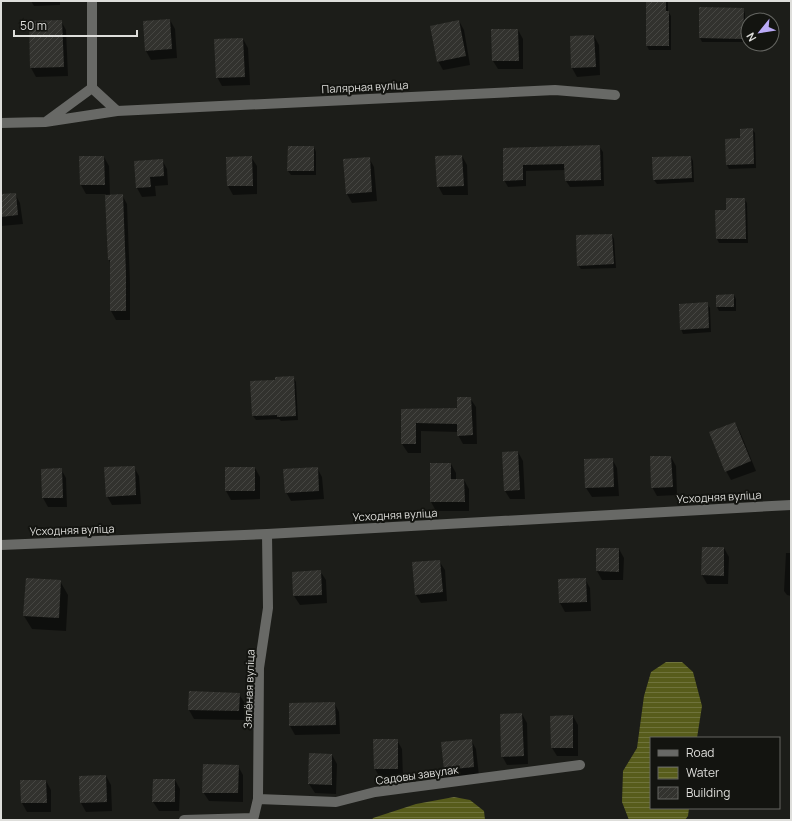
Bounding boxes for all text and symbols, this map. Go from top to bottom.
scale bar [14,12,137,38]
north arrow [740,12,780,52]
text: 50 m [20,17,47,34]
text: N [742,30,759,44]
street label: Палярная вуліца [321,77,409,96]
street label: Усходняя вуліца [676,487,762,506]
street label: Усходняя вуліца [352,505,438,524]
street label: Усходняя вуліца [29,521,115,538]
street label: Зялёная вуліца [240,649,257,729]
legend [650,737,780,809]
text: Road [686,744,714,761]
street label: Садовы завулак [374,761,460,788]
text: Water [686,764,720,781]
text: Building [686,784,730,801]

